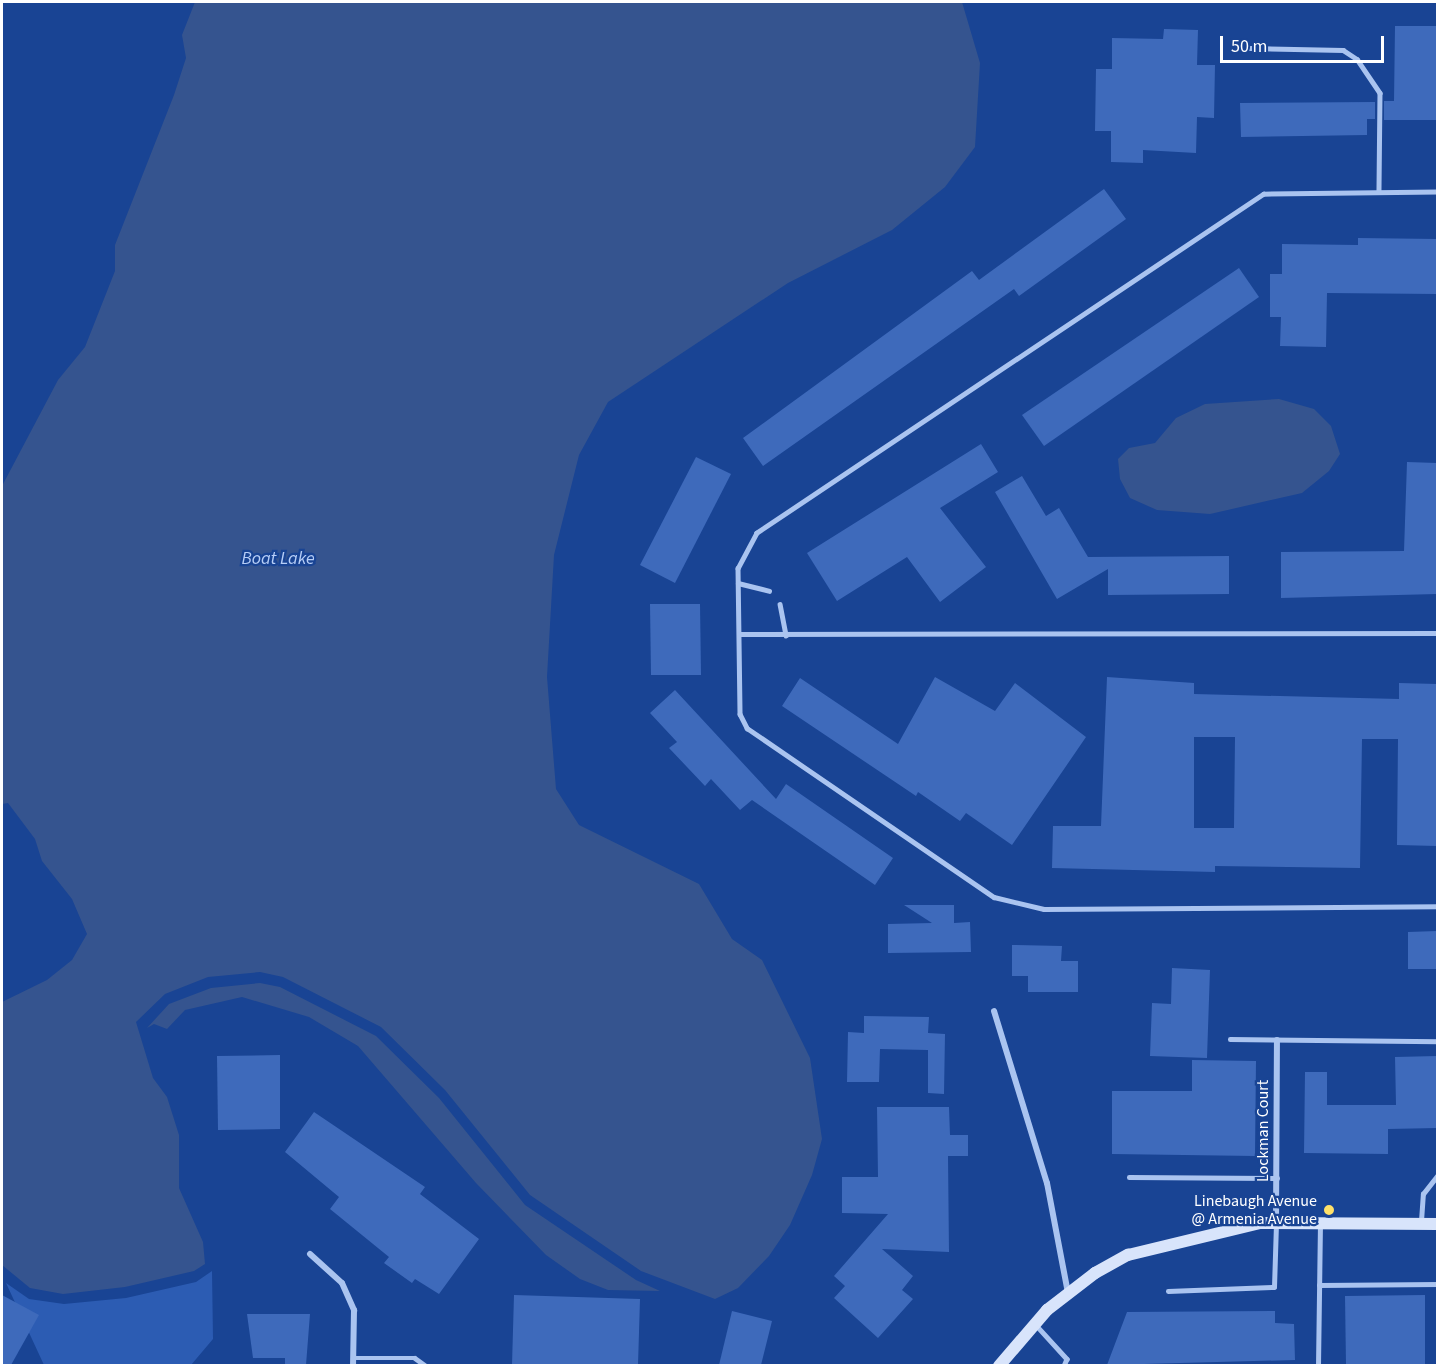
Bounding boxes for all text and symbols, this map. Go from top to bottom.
scale bar [1223,24,1386,62]
text: 50 m [1231,34,1267,59]
water label: Boat Lake [241,548,315,570]
street label: Lockman Court [1253,1080,1273,1182]
place label: Linebaugh Avenue @ Armenia Avenue [1192,1191,1317,1229]
marker: Linebaugh Avenue @ Armenia Avenue [1322,1203,1336,1217]

